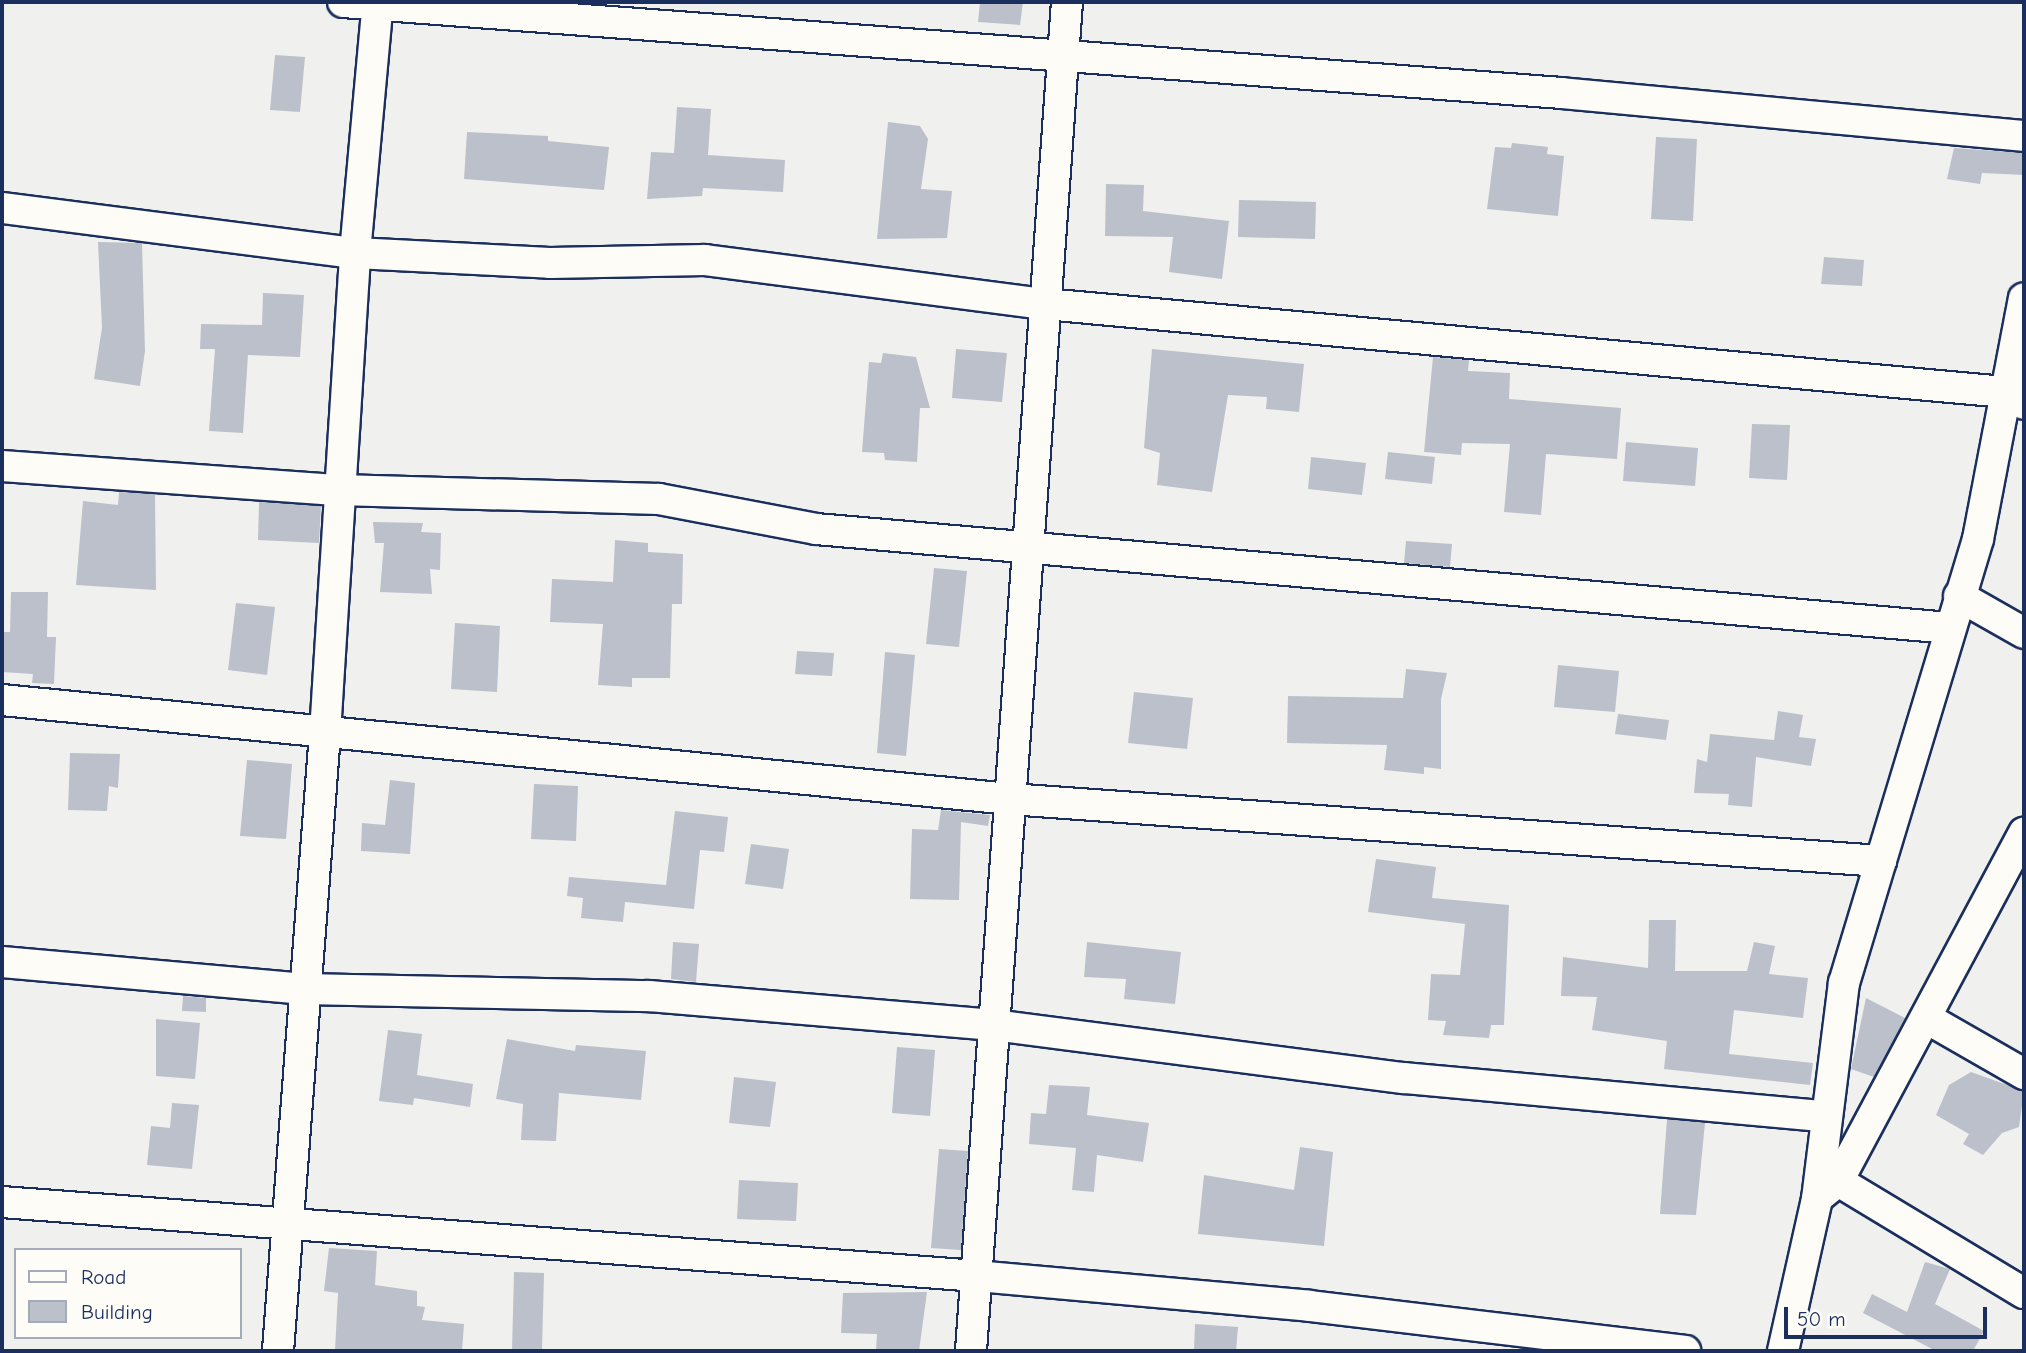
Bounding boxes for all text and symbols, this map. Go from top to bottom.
legend [14,1248,242,1339]
text: Road [81,1265,126,1289]
scale bar [1788,1294,1991,1338]
text: Building [81,1300,153,1324]
text: 50 m [1797,1307,1846,1331]

